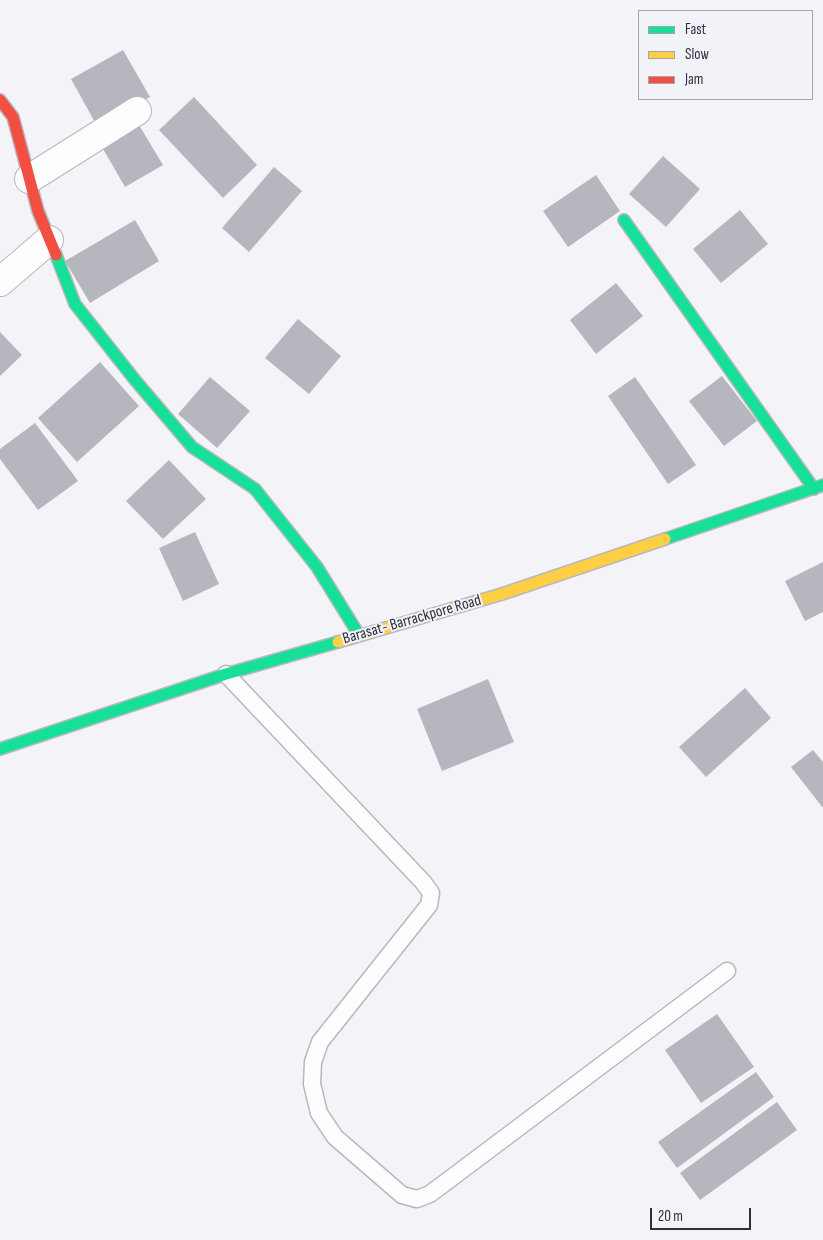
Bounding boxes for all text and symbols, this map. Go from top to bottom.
legend [638,10,813,100]
text: Fast [685,20,706,39]
text: Slow [685,45,709,64]
text: Jam [685,70,703,89]
street label: Barasat- Barrackpore Road [341,591,483,649]
scale bar [653,1198,754,1230]
text: 20 m [658,1207,683,1226]

